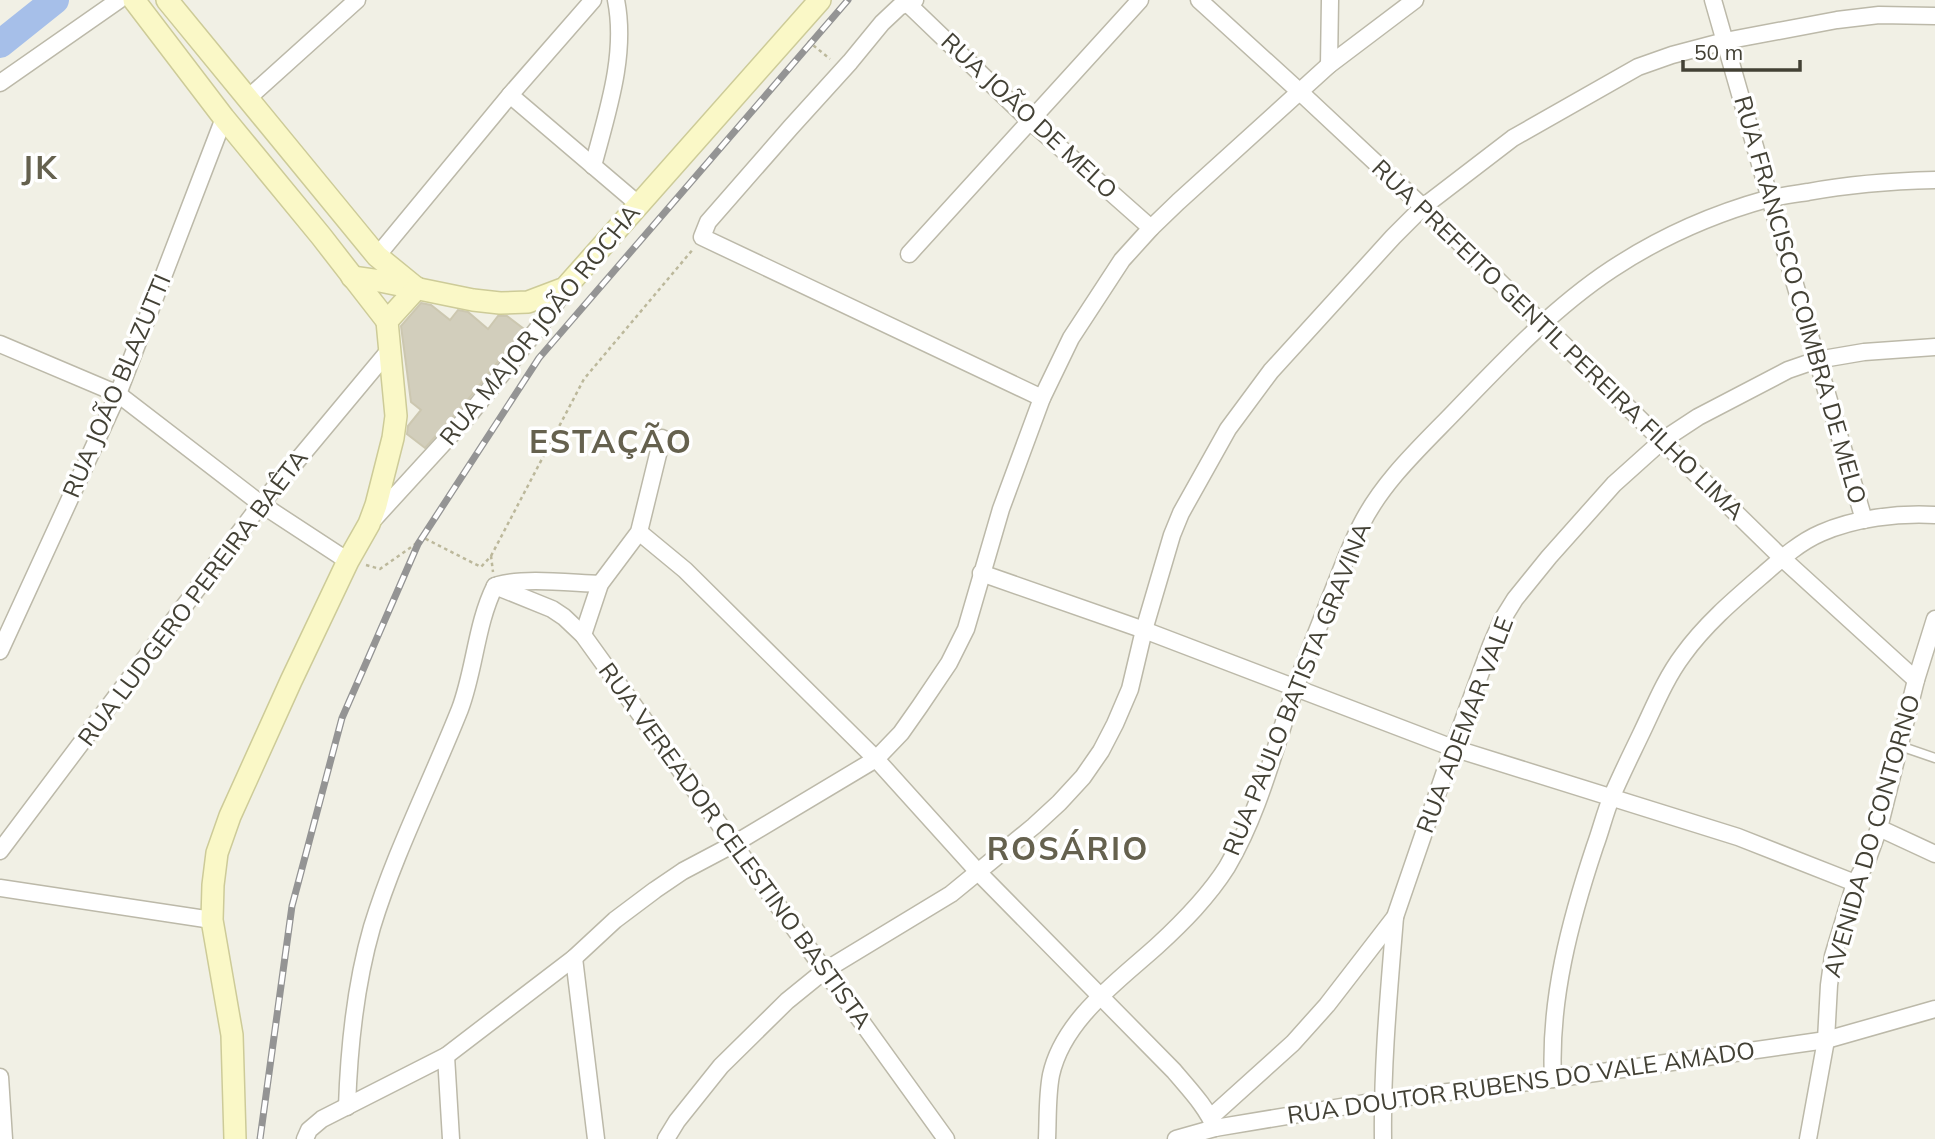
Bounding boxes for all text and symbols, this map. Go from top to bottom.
street label: RUA JOÃO DE MELO [935,26,1124,205]
scale bar [1683,28,1800,72]
text: 50 m [1694,39,1743,65]
street label: RUA FRANCISCO COIMBRA DE MELO [1728,92,1874,507]
district label: JK [22,147,58,187]
street label: RUA PREFEITO GENTIL PEREIRA FILHO LIMA [1366,153,1751,526]
street label: RUA MAJOR JOÃO ROCHA [433,197,646,451]
street label: RUA JOÃO BLAZUTTI [55,269,177,502]
district label: ESTAÇÃO [529,421,693,461]
street label: RUA LUDGERO PEREIRA BAÊTA [71,443,314,752]
street label: RUA PAULO BATISTA GRAVINA [1215,517,1377,859]
street label: RUA ADEMAR VALE [1409,612,1519,837]
street label: RUA VEREADOR CELESTINO BASTISTA [593,656,879,1035]
street label: AVENIDA DO CONTORNO [1816,691,1926,981]
district label: ROSÁRIO [987,828,1149,868]
street label: RUA DOUTOR RUBENS DO VALE AMADO [1285,1034,1757,1130]

